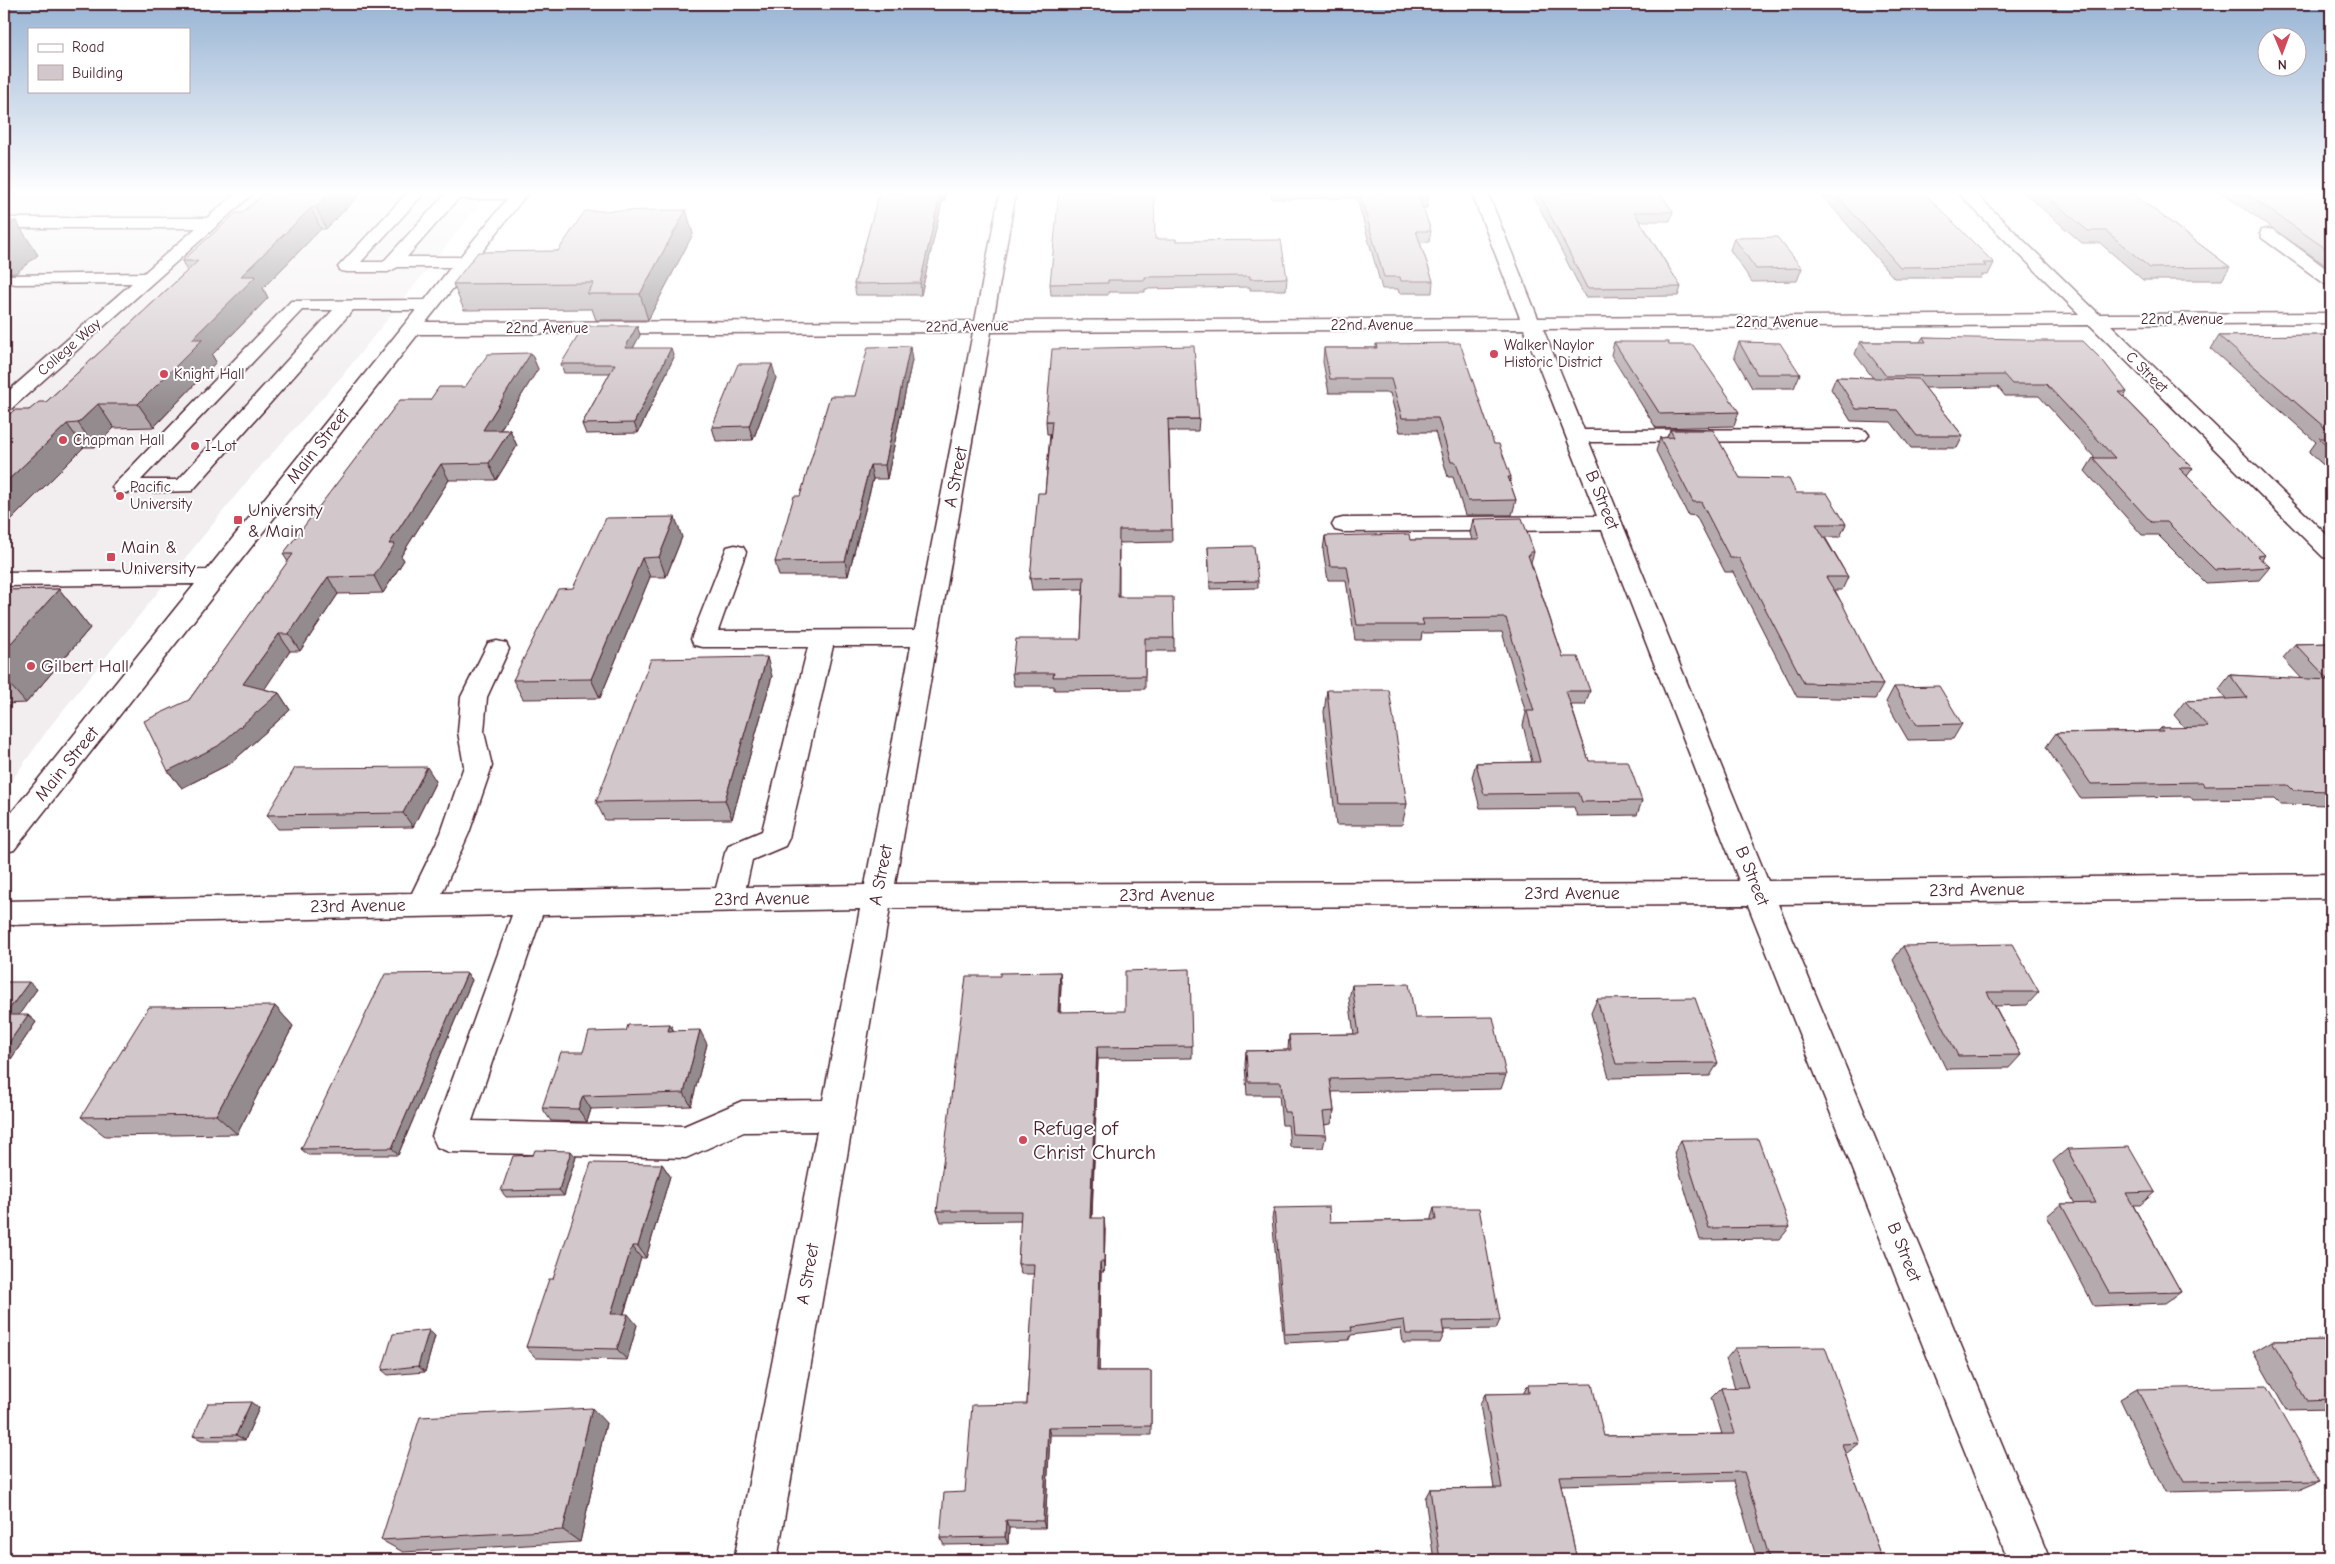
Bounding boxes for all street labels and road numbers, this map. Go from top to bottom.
street label: 22nd Avenue [2141,310,2224,328]
street label: 22nd Avenue [1736,313,1819,331]
street label: College Way [34,314,105,379]
street label: 22nd Avenue [926,316,1009,336]
street label: 22nd Avenue [1331,316,1414,334]
street label: 22nd Avenue [506,319,589,337]
street label: C Street [2122,348,2172,397]
street label: Main Street [282,404,354,488]
street label: A Street [940,444,972,509]
street label: B Street [1581,467,1624,534]
street label: Main Street [31,722,104,805]
street label: A Street [865,842,897,907]
street label: B Street [1731,843,1774,910]
street label: 23rd Avenue [1929,879,2025,901]
street label: 23rd Avenue [1524,883,1620,904]
street label: 23rd Avenue [1119,885,1215,906]
street label: 23rd Avenue [714,888,810,910]
street label: 23rd Avenue [310,895,406,917]
street label: B Street [1883,1219,1926,1286]
street label: A Street [792,1241,824,1306]

